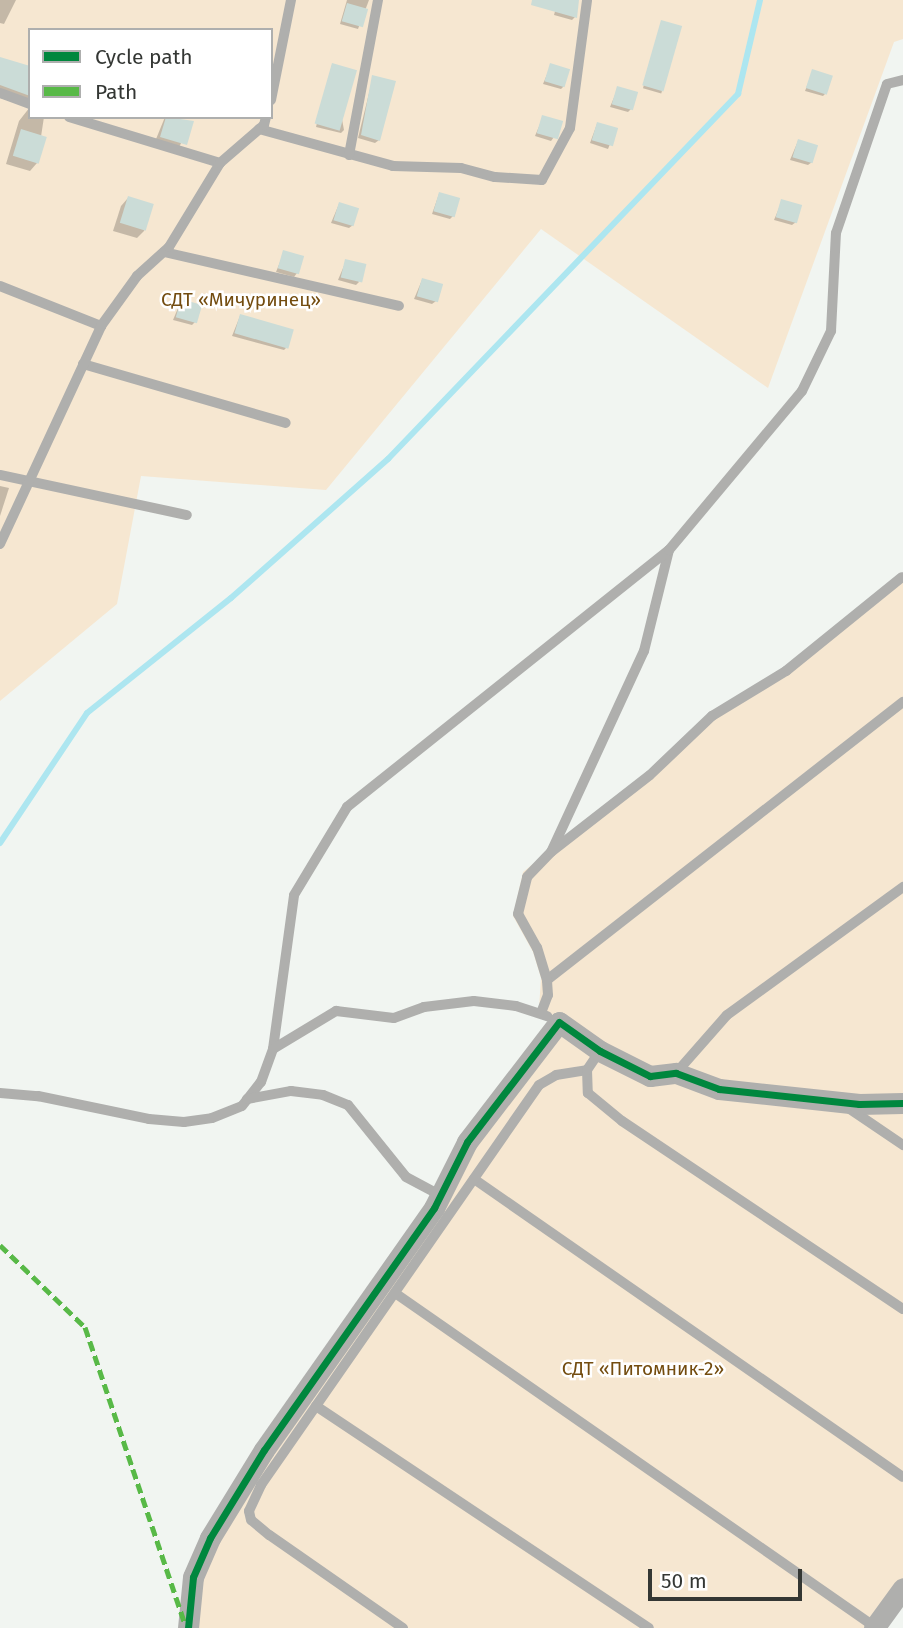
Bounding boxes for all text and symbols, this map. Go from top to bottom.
legend [28,28,273,119]
text: Cycle path [95,44,193,70]
text: Path [95,79,137,105]
park label: СДТ «Мичуринец» [161,289,321,311]
park label: СДТ «Питомник-2» [562,1358,724,1380]
scale bar [651,1554,805,1598]
text: 50 m [661,1568,707,1594]

